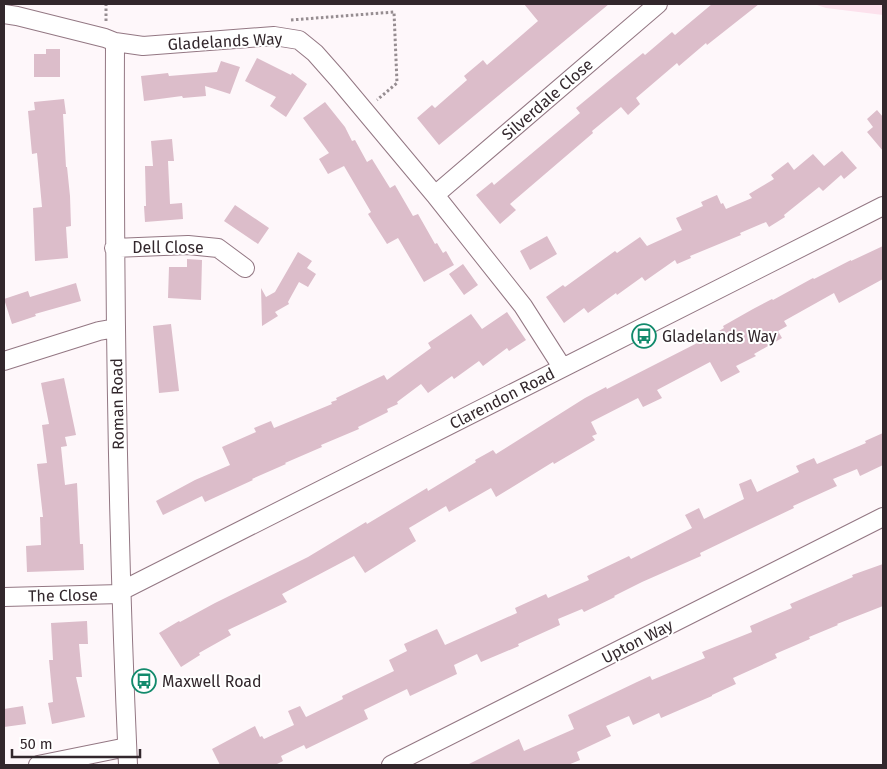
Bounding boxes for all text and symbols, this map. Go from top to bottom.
street label: Gladelands Way [167,29,283,54]
street label: Silverdale Close [498,55,597,144]
street label: Dell Close [132,238,204,257]
bus stop icon: Gladelands Way [631,323,657,349]
place label: Gladelands Way [662,327,777,346]
street label: Roman Road [107,358,128,450]
street label: Clarendon Road [447,364,558,433]
street label: The Close [28,585,98,606]
street label: Upton Way [598,615,676,668]
bus stop icon: Maxwell Road [131,668,157,694]
place label: Maxwell Road [162,672,262,691]
scale bar [12,726,140,758]
text: 50 m [20,735,53,753]

